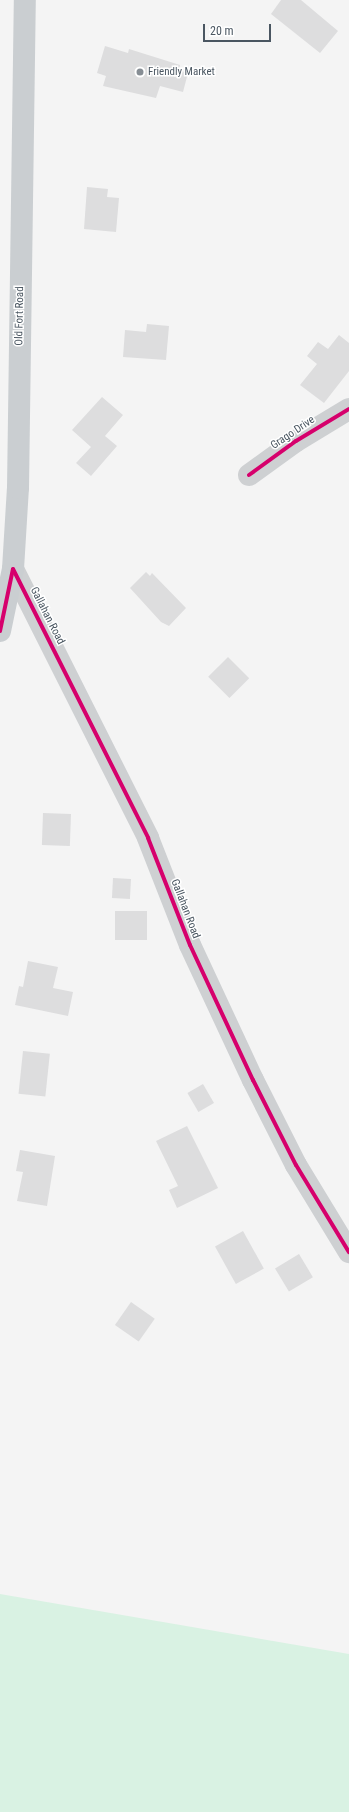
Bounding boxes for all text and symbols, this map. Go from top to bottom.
scale bar [205,16,273,42]
text: 20 m [210,24,234,38]
place label: Friendly Market [148,65,215,79]
marker: Friendly Market [135,67,145,77]
street label: Old Fort Road [13,286,27,346]
street label: Grago Drive [268,413,318,453]
street label: Gallahan Road [27,585,67,647]
street label: Gallahan Road [168,877,202,941]

